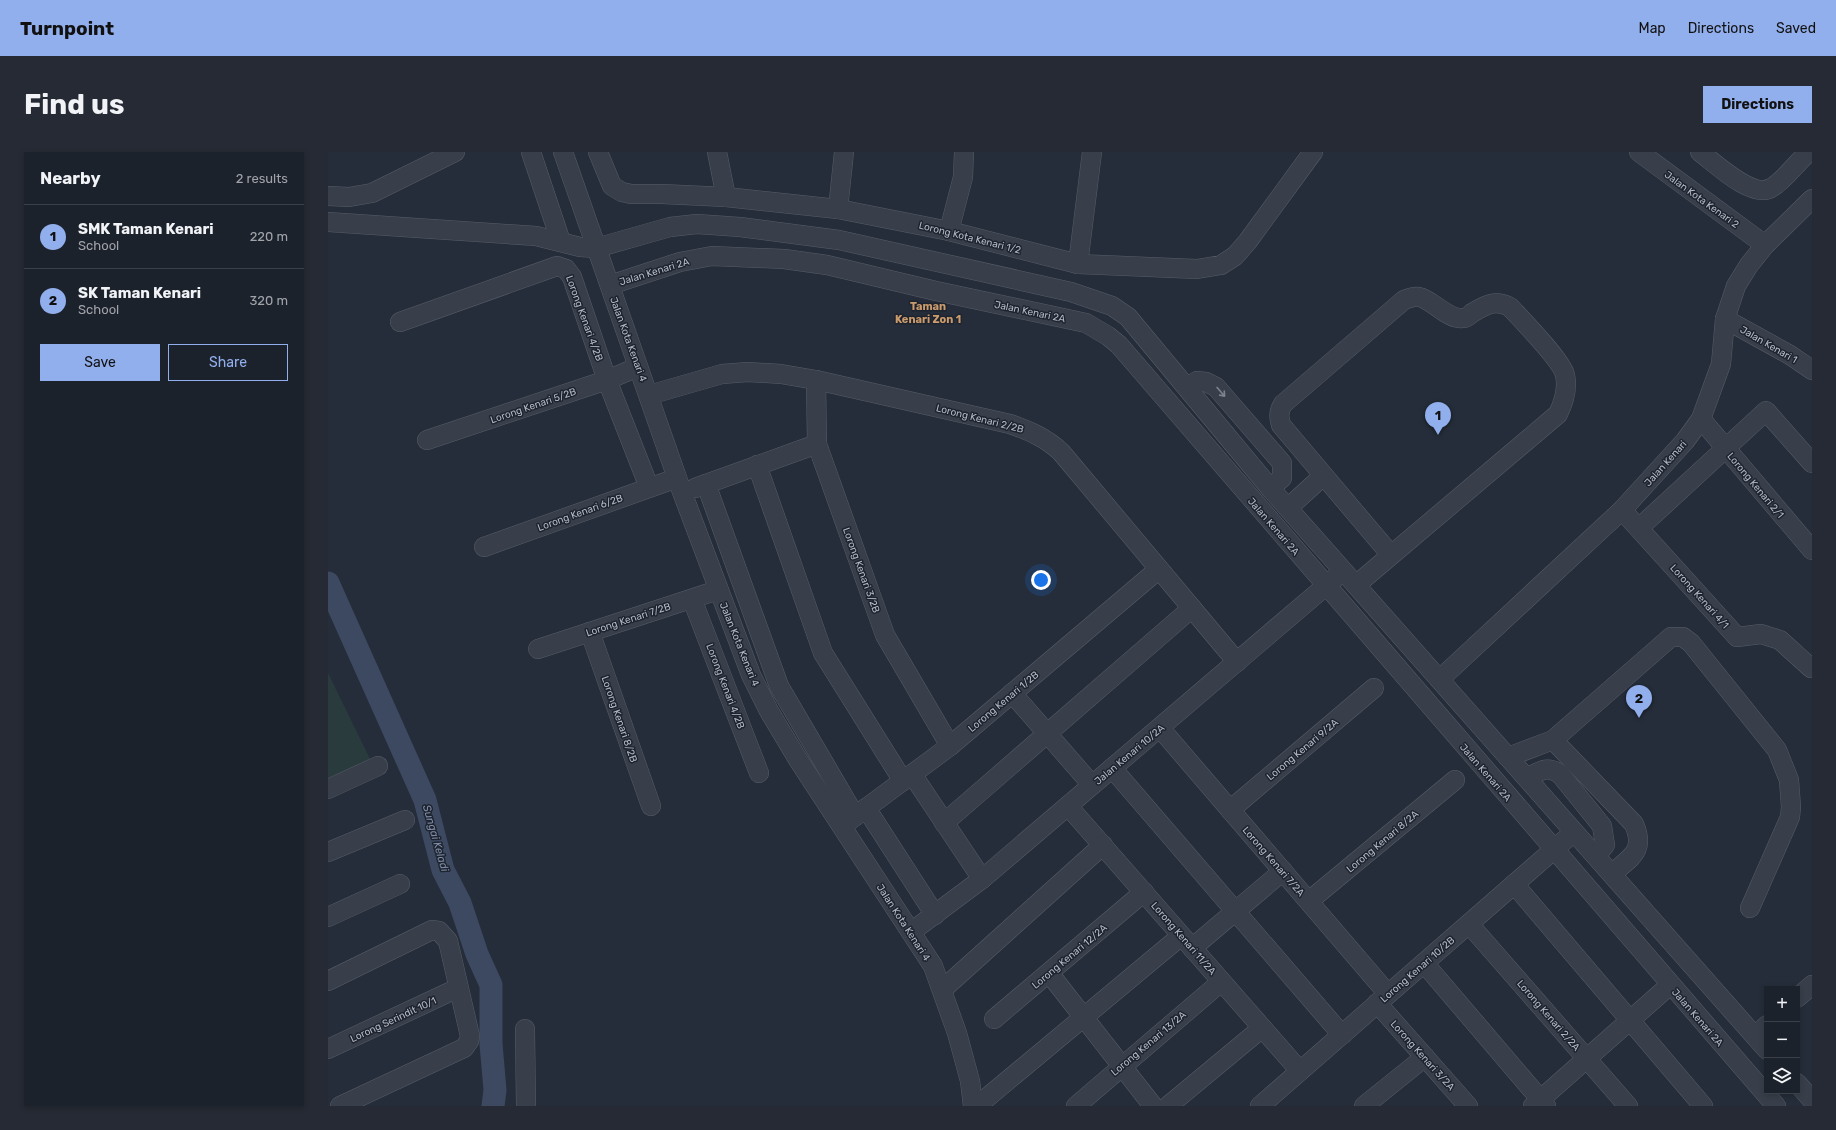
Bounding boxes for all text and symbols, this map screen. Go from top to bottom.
text: Turnpoint [20,17,114,40]
text: Map [1639,20,1666,37]
text: Directions [1688,20,1754,37]
text: Saved [1776,20,1816,37]
button: Directions [1703,86,1812,123]
text: Find us [24,88,124,121]
text: Nearby [40,168,101,188]
street label: Jalan Kota Kenari 2 [1662,169,1741,231]
text: 2 results [236,171,288,186]
street label: Lorong Kota Kenari 1/2 [917,219,1022,257]
text: SMK Taman Kenari [78,220,214,238]
text: 1 [50,229,56,244]
text: 220 m [250,229,288,244]
text: School [78,238,119,253]
street label: Jalan Kenari 2A [618,256,691,288]
street label: Lorong Kenari 4/2B [563,274,605,363]
text: SK Taman Kenari [78,284,201,302]
text: 2 [49,293,57,308]
text: 320 m [250,293,288,308]
street label: Jalan Kota Kenari 4 [607,295,649,383]
street label: Jalan Kenari 2A [993,299,1067,325]
district label: Taman Kenari Zon 1 [895,300,961,326]
text: School [78,302,119,317]
street label: Jalan Kenari 1 [1738,324,1799,366]
button: Save [40,344,160,381]
button: Share [168,344,288,381]
street label: Lorong Kenari 5/2B [489,386,578,426]
one-way arrow [1216,387,1225,397]
street label: Lorong Kenari 2/2B [935,402,1025,436]
pin: 1 [1425,402,1451,435]
street label: Jalan Kenari [1642,438,1689,489]
street label: Lorong Kenari 2/1 [1724,450,1786,521]
street label: Lorong Kenari 6/2B [536,492,625,534]
street label: Jalan Kenari 2A [1245,495,1302,558]
street label: Lorong Kenari 3/2B [840,526,882,615]
street label: Lorong Kenari 4/1 [1667,562,1731,631]
your location [1031,570,1051,590]
street label: Lorong Kenari 7/2B [584,600,673,639]
street label: Jalan Kota Kenari 4 [717,601,761,688]
street label: Lorong Kenari 4/2B [703,642,747,731]
street label: Lorong Kenari 1/2B [966,669,1042,735]
street label: Lorong Kenari 8/2B [599,675,640,764]
pin: 2 [1626,685,1652,718]
street label: Lorong Kenari 9/2A [1265,716,1341,783]
street label: Jalan Kenari 10/2A [1092,722,1167,787]
street label: Jalan Kenari 2A [1457,741,1514,804]
water label: Sungai Keladi [420,803,451,873]
street label: Lorong Kenari 8/2A [1344,808,1421,875]
street label: Lorong Kenari 7/2A [1240,824,1307,899]
street label: Jalan Kota Kenari 4 [874,882,933,963]
street label: Lorong Kenari 11/2A [1148,900,1218,978]
street label: Lorong Kenari 12/2A [1030,922,1110,992]
street label: Lorong Kenari 10/2B [1378,934,1457,1005]
street label: Lorong Kenari 2/2A [1514,978,1582,1054]
street label: Jalan Kenari 2A [1669,986,1726,1049]
map controls [1764,986,1800,1094]
button: + [1764,986,1800,1022]
street label: Lorong Serindit 10/1 [349,995,438,1045]
street label: Lorong Kenari 13/2A [1109,1009,1189,1079]
street label: Lorong Kenari 3/2A [1388,1018,1457,1093]
button: − [1764,1022,1800,1058]
button: layers [1764,1058,1800,1094]

